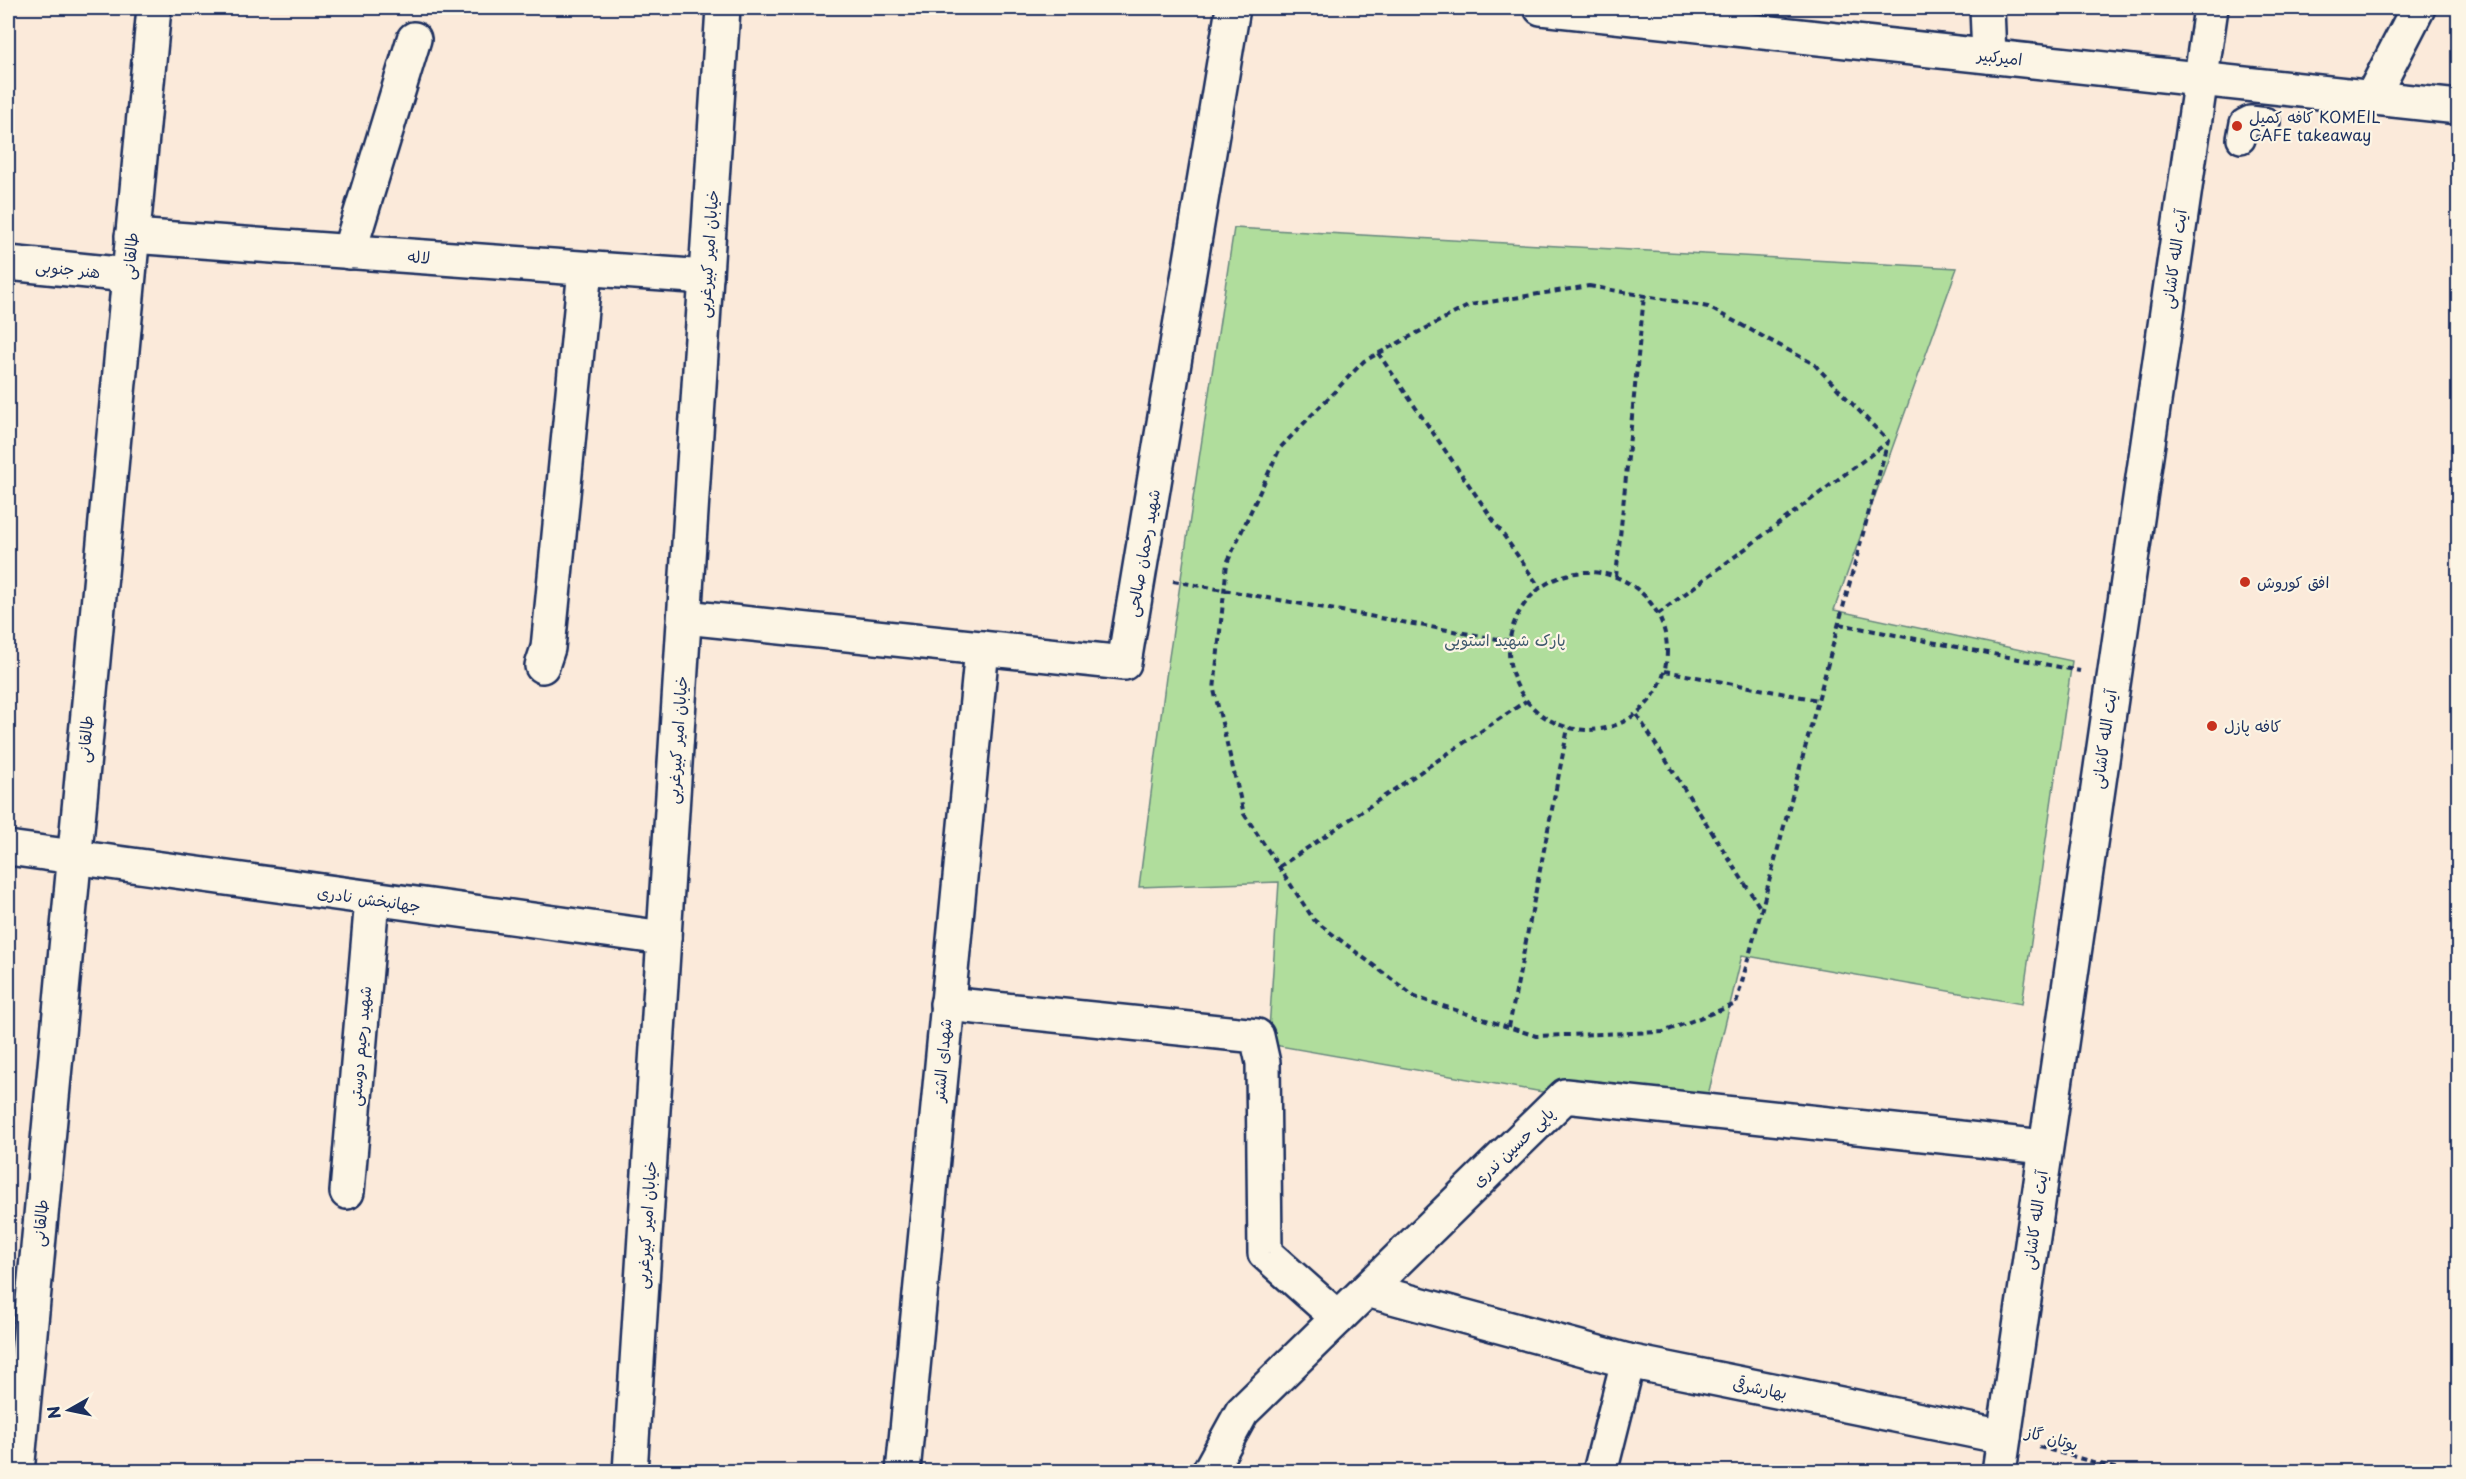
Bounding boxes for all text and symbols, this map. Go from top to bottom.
street label: امیرکبیر [1975,42,2024,70]
place label: کافه کمیل KOMEIL CAFE takeaway [2249,104,2381,146]
marker: کافه کمیل KOMEIL CAFE takeaway [2230,119,2244,133]
street label: خیابان امیر کبیرغربی [691,189,723,319]
street label: آیت الله کاشانی [2154,207,2192,310]
street label: طالقانی [115,231,143,281]
street label: لاله [407,243,431,269]
street label: هنر جنوبی [34,253,102,283]
street label: شهید رحمان صالحی [1119,487,1165,619]
place label: افق کوروش [2257,569,2329,593]
marker: افق کوروش [2238,575,2252,589]
park label: پارک شهید استویی [1444,627,1566,651]
street label: خیابان امیر کبیرغربی [660,675,692,805]
street label: آیت الله کاشانی [2084,687,2122,790]
place label: کافه پازل [2224,713,2282,737]
street label: طالقانی [70,714,98,764]
marker: کافه پازل [2205,719,2219,733]
street label: جهانبخش نادری [316,879,423,917]
street label: شهید رحیم دوستی [342,985,378,1107]
street label: شهدای الشتر [925,1017,957,1105]
street label: پاپی حسین ندری [1466,1101,1559,1192]
street label: خیابان امیر کبیرغربی [629,1160,661,1290]
street label: آیت الله کاشانی [2015,1168,2053,1271]
street label: طالقانی [25,1198,53,1248]
street label: بهارشرقی [1731,1370,1789,1404]
north arrow [39,1380,99,1440]
text: N [40,1404,66,1421]
street label: بوتان گاز [2021,1418,2081,1456]

